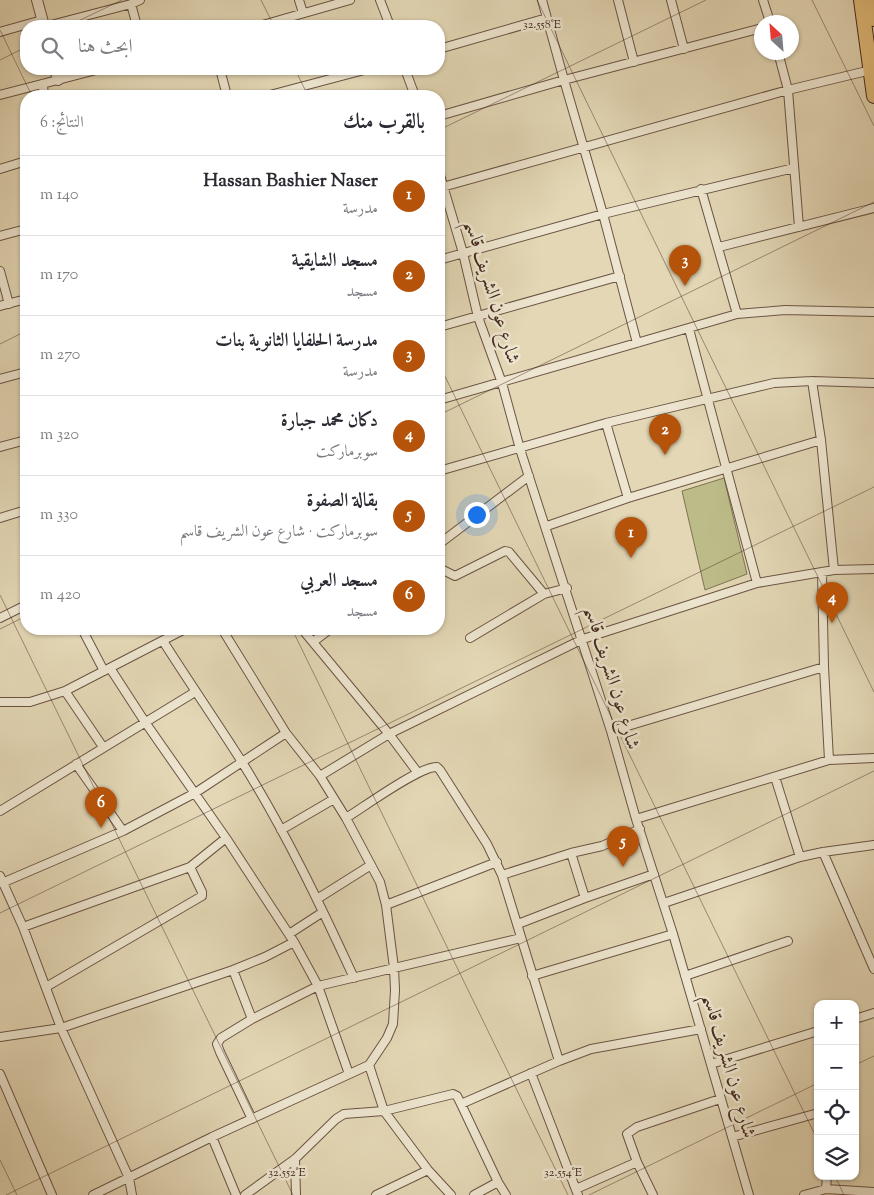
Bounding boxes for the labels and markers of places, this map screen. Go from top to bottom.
pin: 3 [669,245,701,286]
pin: 2 [649,414,681,455]
pin: 1 [615,517,647,558]
pin: 4 [816,582,848,623]
pin: 6 [85,787,117,828]
pin: 5 [607,826,639,867]

